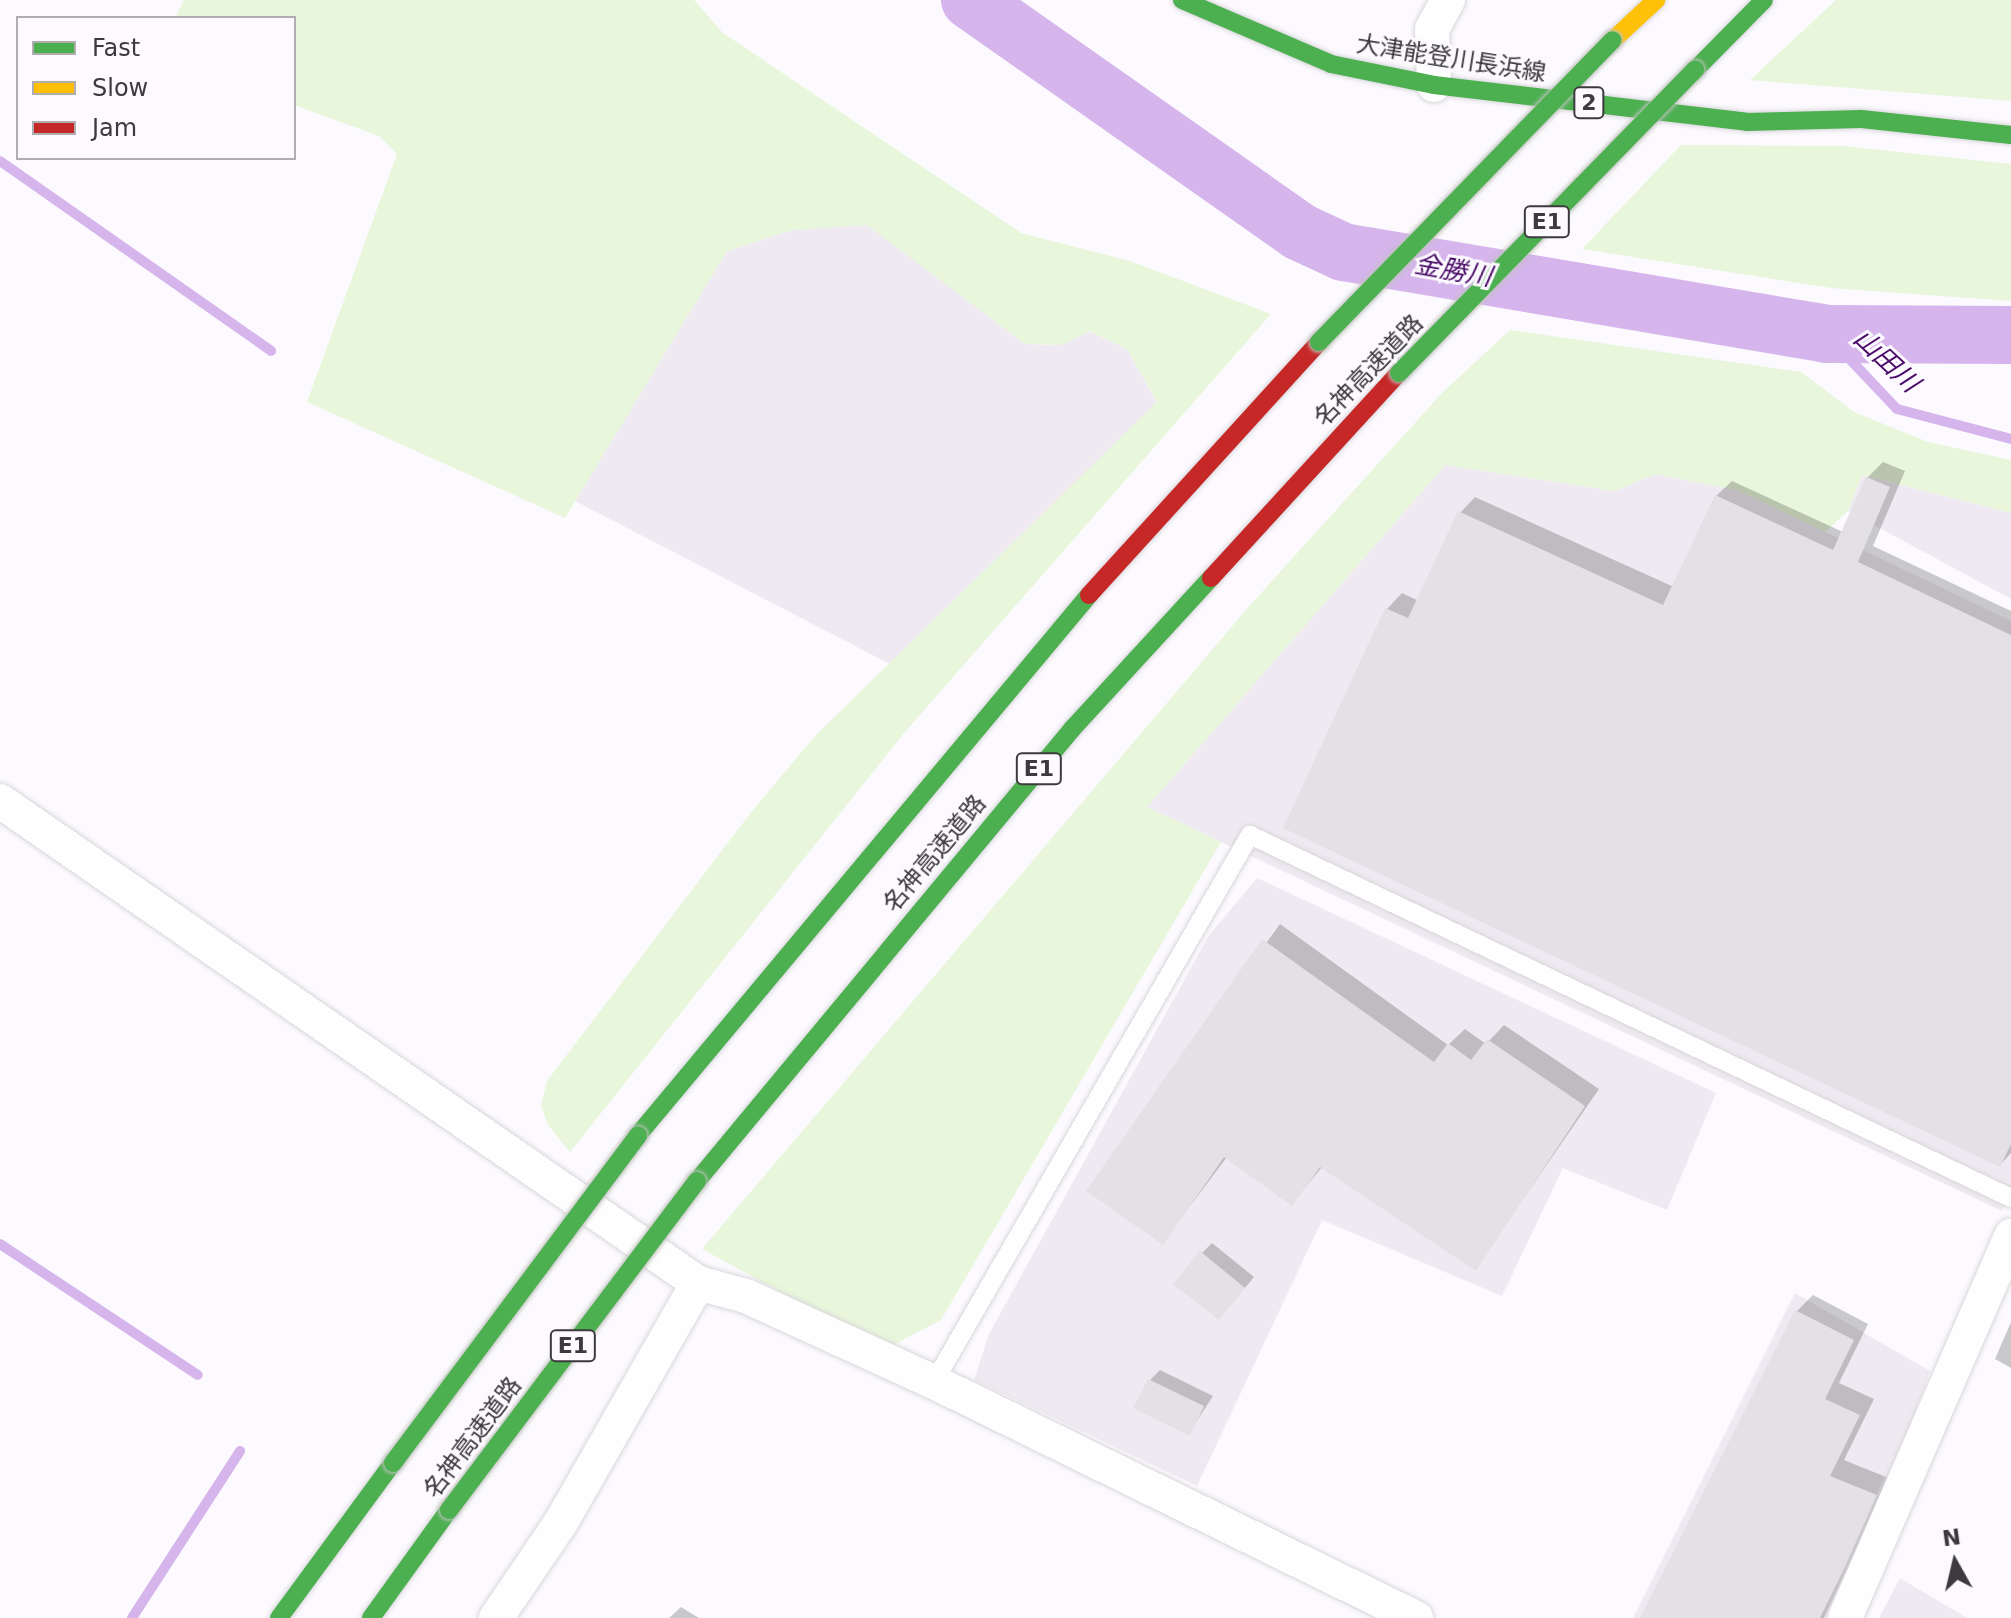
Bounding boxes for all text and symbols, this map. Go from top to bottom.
legend [16,16,296,160]
street label: 大津能登川長浜線 [1354,30,1548,88]
text: Fast [92,34,140,62]
text: Slow [92,74,148,102]
road number: 2 [1573,85,1605,121]
text: Jam [92,114,137,142]
road number: E1 [1523,204,1571,240]
water label: 金勝川 [1412,249,1494,293]
street label: 名神高速道路 [1309,309,1429,433]
water label: 山田川 [1847,323,1925,399]
road number: E1 [1015,751,1063,787]
street label: 名神高速道路 [878,790,992,918]
road number: E1 [549,1328,597,1364]
street label: 名神高速道路 [418,1372,528,1504]
north arrow [1915,1522,1995,1602]
text: N [1941,1524,1962,1551]

